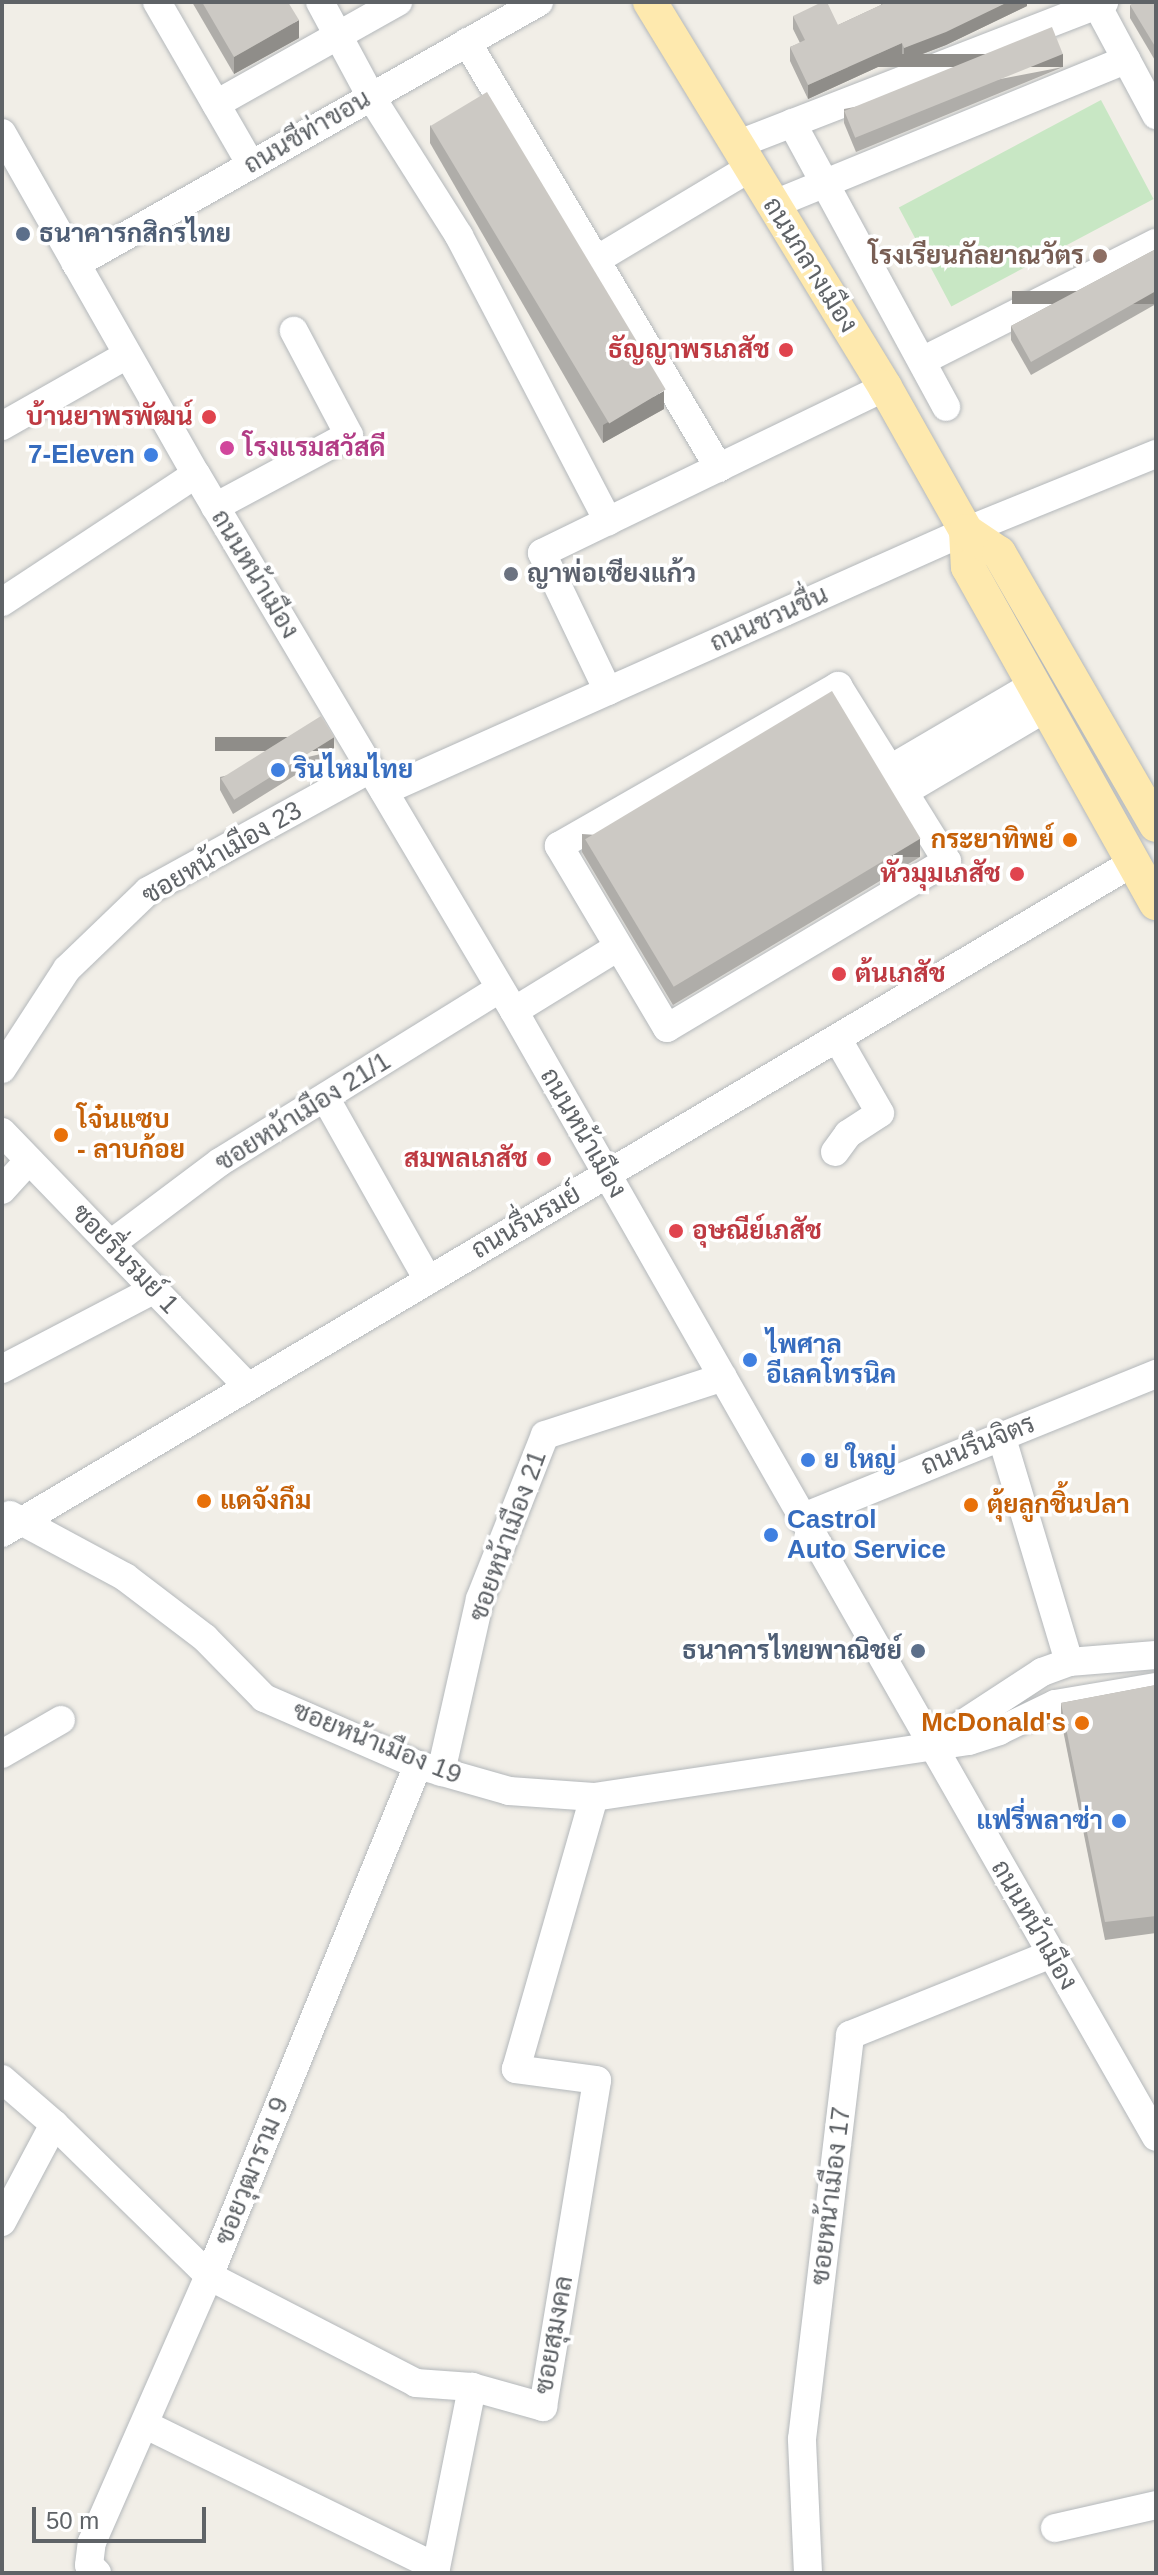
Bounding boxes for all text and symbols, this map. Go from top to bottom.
street label: ถนนชีท่าขอน [238,83,376,181]
street label: ถนนกลางเมือง [756,192,864,338]
place label: ธนาคารกสิกรไทย [39,218,231,250]
marker: ธนาคารกสิกรไทย [14,225,32,243]
place label: โรงเรียนกัลยาณวัตร [868,240,1084,272]
marker: โรงเรียนกัลยาณวัตร [1091,247,1109,265]
place label: ธัญญาพรเภสัช [608,334,770,366]
marker: ธัญญาพรเภสัช [777,341,795,359]
place label: บ้านยาพรพัฒน์ [26,401,193,433]
marker: บ้านยาพรพัฒน์ [200,408,218,426]
place label: โรงแรมสวัสดี [243,432,386,464]
place label: 7-Eleven [28,439,135,471]
marker: โรงแรมสวัสดี [218,439,236,457]
marker: 7-Eleven [142,446,160,464]
street label: ถนนหน้าเมือง [204,504,306,644]
place label: ญาพ่อเซียงแก้ว [527,558,696,590]
marker: ญาพ่อเซียงแก้ว [502,565,520,583]
street label: ถนนชวนชื่น [705,579,833,659]
place label: รินไหมไทย [294,754,413,786]
marker: รินไหมไทย [269,761,287,779]
street label: ซอยหน้าเมือง 23 [137,795,307,911]
place label: กระยาทิพย์ [931,824,1054,856]
marker: กระยาทิพย์ [1061,831,1079,849]
place label: หัวมุมเภสัช [880,858,1001,890]
marker: หัวมุมเภสัช [1008,865,1026,883]
place label: ต้นเภสัช [855,958,946,990]
marker: ต้นเภสัช [830,965,848,983]
street label: ซอยหน้าเมือง 21/1 [210,1046,396,1178]
street label: ถนนหน้าเมือง [533,1062,633,1204]
place label: โจ๋นแซบ - ลาบก้อย [77,1104,185,1166]
marker: โจ๋นแซบ - ลาบก้อย [52,1126,70,1144]
place label: สมพลเภสัช [404,1143,528,1175]
marker: สมพลเภสัช [535,1150,553,1168]
street label: ถนนรื่นรมย์ [466,1178,586,1266]
street label: ซอยรื่นรมย์ 1 [65,1198,185,1320]
place label: อุษณีย์เภสัช [692,1215,822,1247]
marker: อุษณีย์เภสัช [667,1222,685,1240]
place label: ไพศาล อีเลคโทรนิค [766,1329,896,1390]
marker: ไพศาล อีเลคโทรนิค [741,1351,759,1369]
street label: ถนนรึนจิตร [916,1408,1040,1482]
place label: ย ใหญ่ [824,1444,896,1476]
street label: ซอยหน้าเมือง 21 [463,1447,553,1625]
marker: ย ใหญ่ [799,1451,817,1469]
place label: แดจังกึม [220,1485,311,1517]
place label: ตุ้ยลูกชิ้นปลา [987,1489,1130,1521]
marker: แดจังกึม [195,1492,213,1510]
marker: ตุ้ยลูกชิ้นปลา [962,1496,980,1514]
place label: Castrol Auto Service [787,1504,946,1566]
marker: Castrol Auto Service [762,1526,780,1544]
place label: ธนาคารไทยพาณิชย์ [682,1635,902,1667]
marker: ธนาคารไทยพาณิชย์ [909,1642,927,1660]
street label: ซอยหน้าเมือง 19 [288,1695,466,1791]
place label: McDonald's [921,1707,1066,1739]
marker: McDonald's [1073,1714,1091,1732]
place label: แฟรี่พลาซ่า [976,1805,1103,1837]
marker: แฟรี่พลาซ่า [1110,1812,1128,1830]
street label: ถนนหน้าเมือง [984,1854,1084,1996]
street label: ซอยวุฒาราม 9 [208,2093,296,2249]
street label: ซอยหน้าเมือง 17 [805,2105,857,2287]
street label: ซอยสุมงคล [528,2273,580,2397]
scale bar [36,2491,210,2541]
text: 50 m [46,2507,99,2534]

